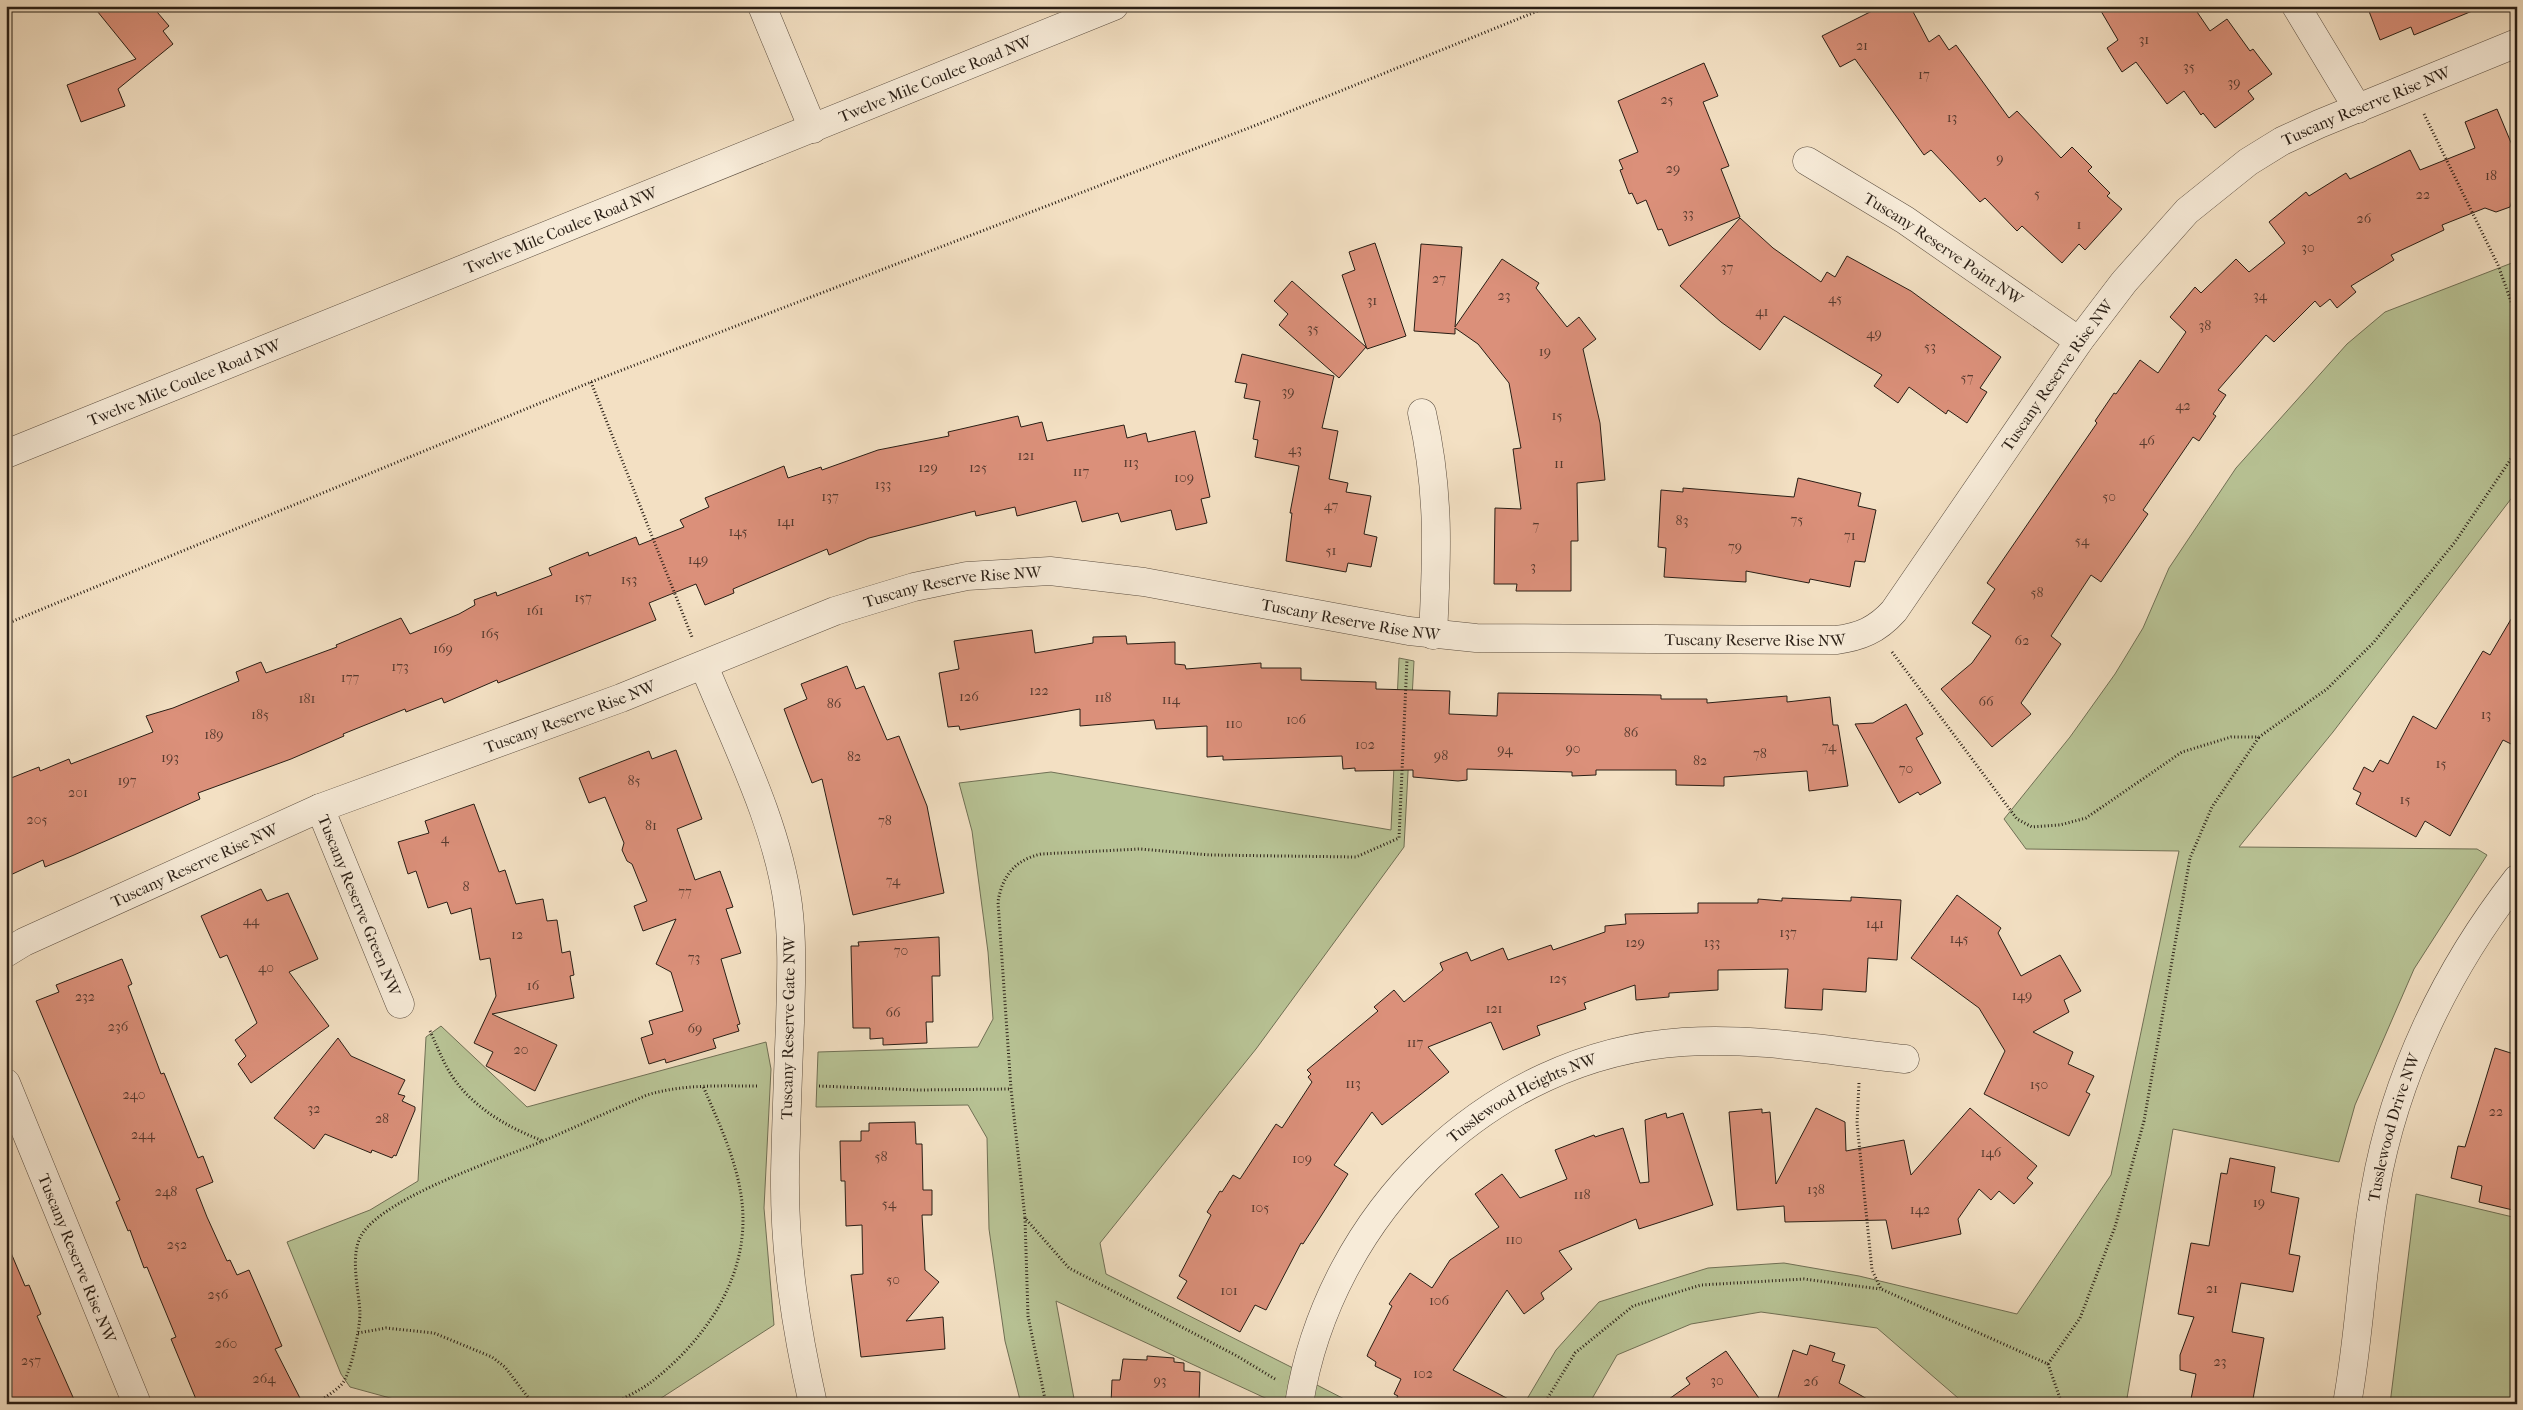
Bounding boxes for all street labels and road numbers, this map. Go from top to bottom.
street label: Twelve Mile Coulee Road NW [836,30,1035,126]
street label: Tuscany Reserve Rise NW [2279,61,2454,149]
street label: Twelve Mile Coulee Road NW [461,182,661,277]
street label: Tuscany Reserve Point NW [1860,188,2028,309]
street label: Tuscany Reserve Rise NW [1997,295,2118,455]
street label: Twelve Mile Coulee Road NW [85,334,285,430]
street label: Tuscany Reserve Rise NW [861,562,1043,611]
street label: Tuscany Reserve Rise NW [1260,594,1442,644]
street label: Tuscany Reserve Rise NW [1665,629,1848,650]
street label: Tuscany Reserve Rise NW [482,675,659,757]
street label: Tuscany Reserve Green NW [314,812,406,1000]
street label: Tuscany Reserve Rise NW [108,818,282,911]
street label: Tuscany Reserve Gate NW [777,935,799,1120]
street label: Tusslewood Heights NW [1443,1049,1600,1146]
street label: Tusslewood Drive NW [2364,1049,2424,1203]
street label: Tuscany Reserve Rise NW [34,1171,121,1347]

